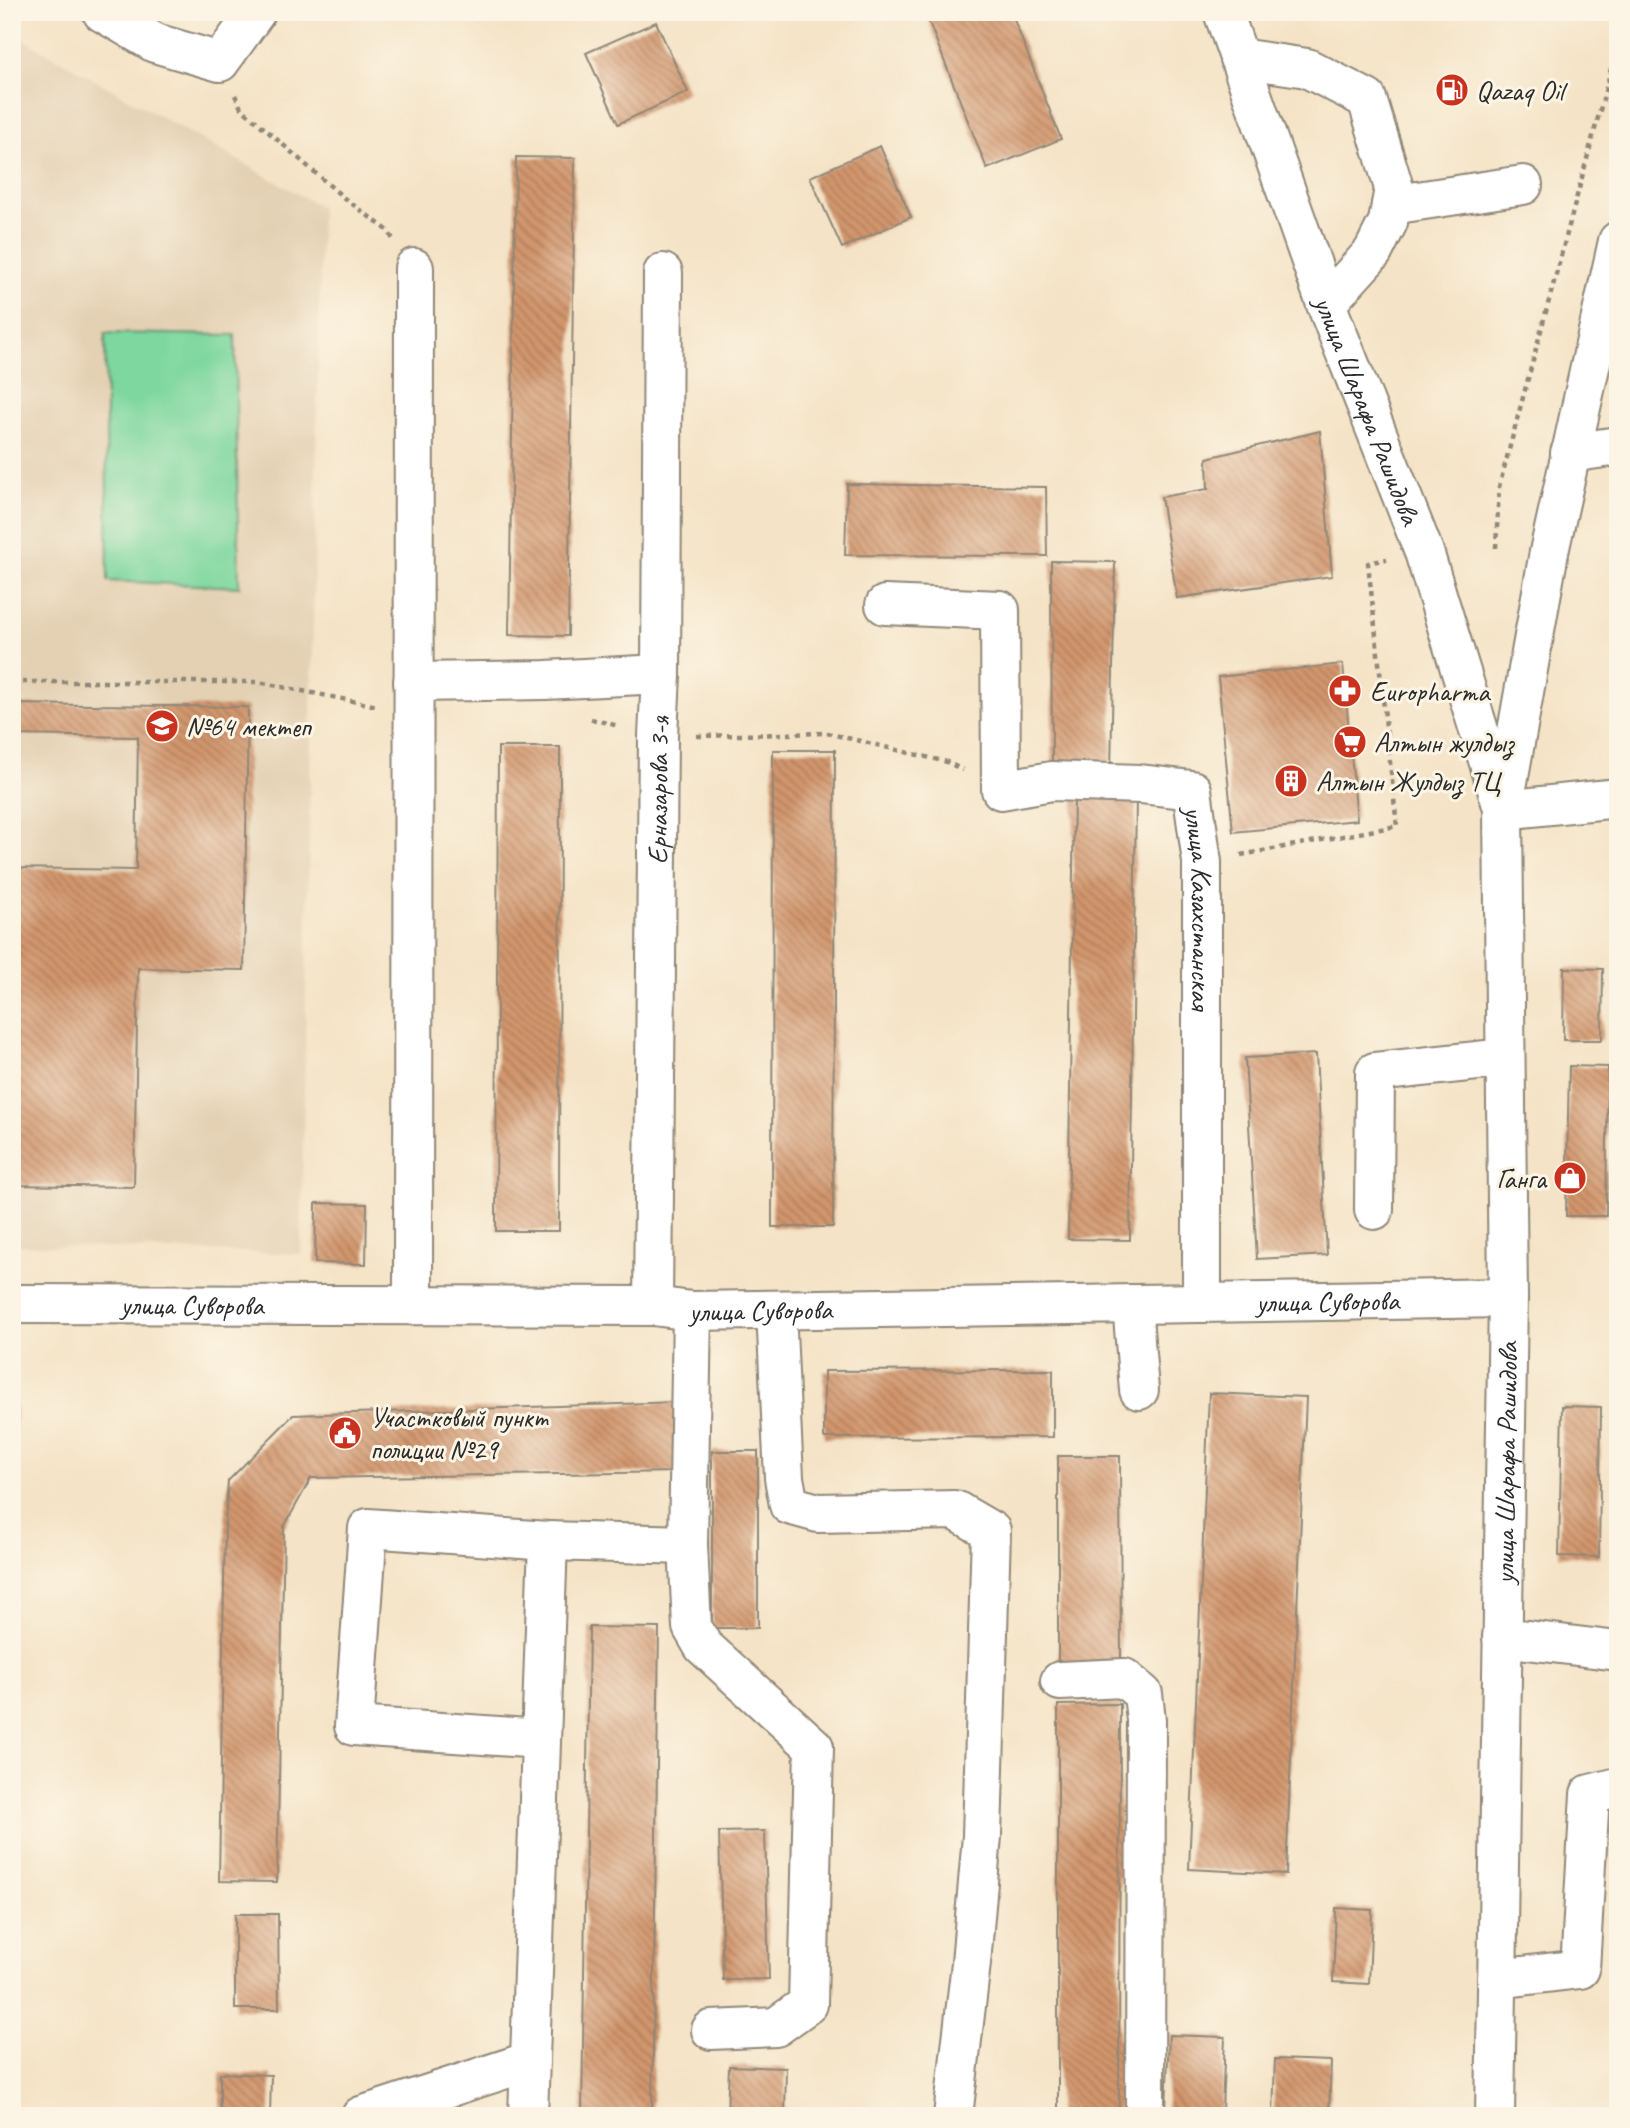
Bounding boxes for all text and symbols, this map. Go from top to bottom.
fuel station icon: Qazaq Oil [1433,71,1471,109]
place label: Qazaq Oil [1476,73,1569,108]
street label: улица Шарафа Рашидова [1307,290,1429,531]
pharmacy icon: Europharma [1326,672,1364,710]
place label: Europharma [1370,674,1491,709]
school or university icon: №64 мектеп [143,707,181,745]
place label: №64 мектеп [186,709,313,744]
street label: Ерназарова 3-я [639,714,676,864]
supermarket icon: Алтын жулдыз [1331,723,1369,761]
place label: Алтын жулдыз [1374,725,1515,761]
building icon: Алтын Жулдыз ТЦ [1272,762,1310,800]
place label: Алтын Жулдыз ТЦ [1316,764,1503,800]
street label: улица Казахстанская [1177,802,1220,1012]
shop icon: Ганга [1551,1159,1589,1197]
place label: Ганга [1496,1161,1548,1196]
street label: улица Суворова [1254,1282,1401,1320]
street label: улица Суворова [118,1287,265,1322]
street label: улица Суворова [687,1291,834,1329]
street label: улица Шарафа Рашидова [1486,1340,1525,1586]
place label: Участковый пункт полиции №29 [370,1400,549,1467]
public building icon: Участковый пункт полиции №29 [326,1414,364,1452]

